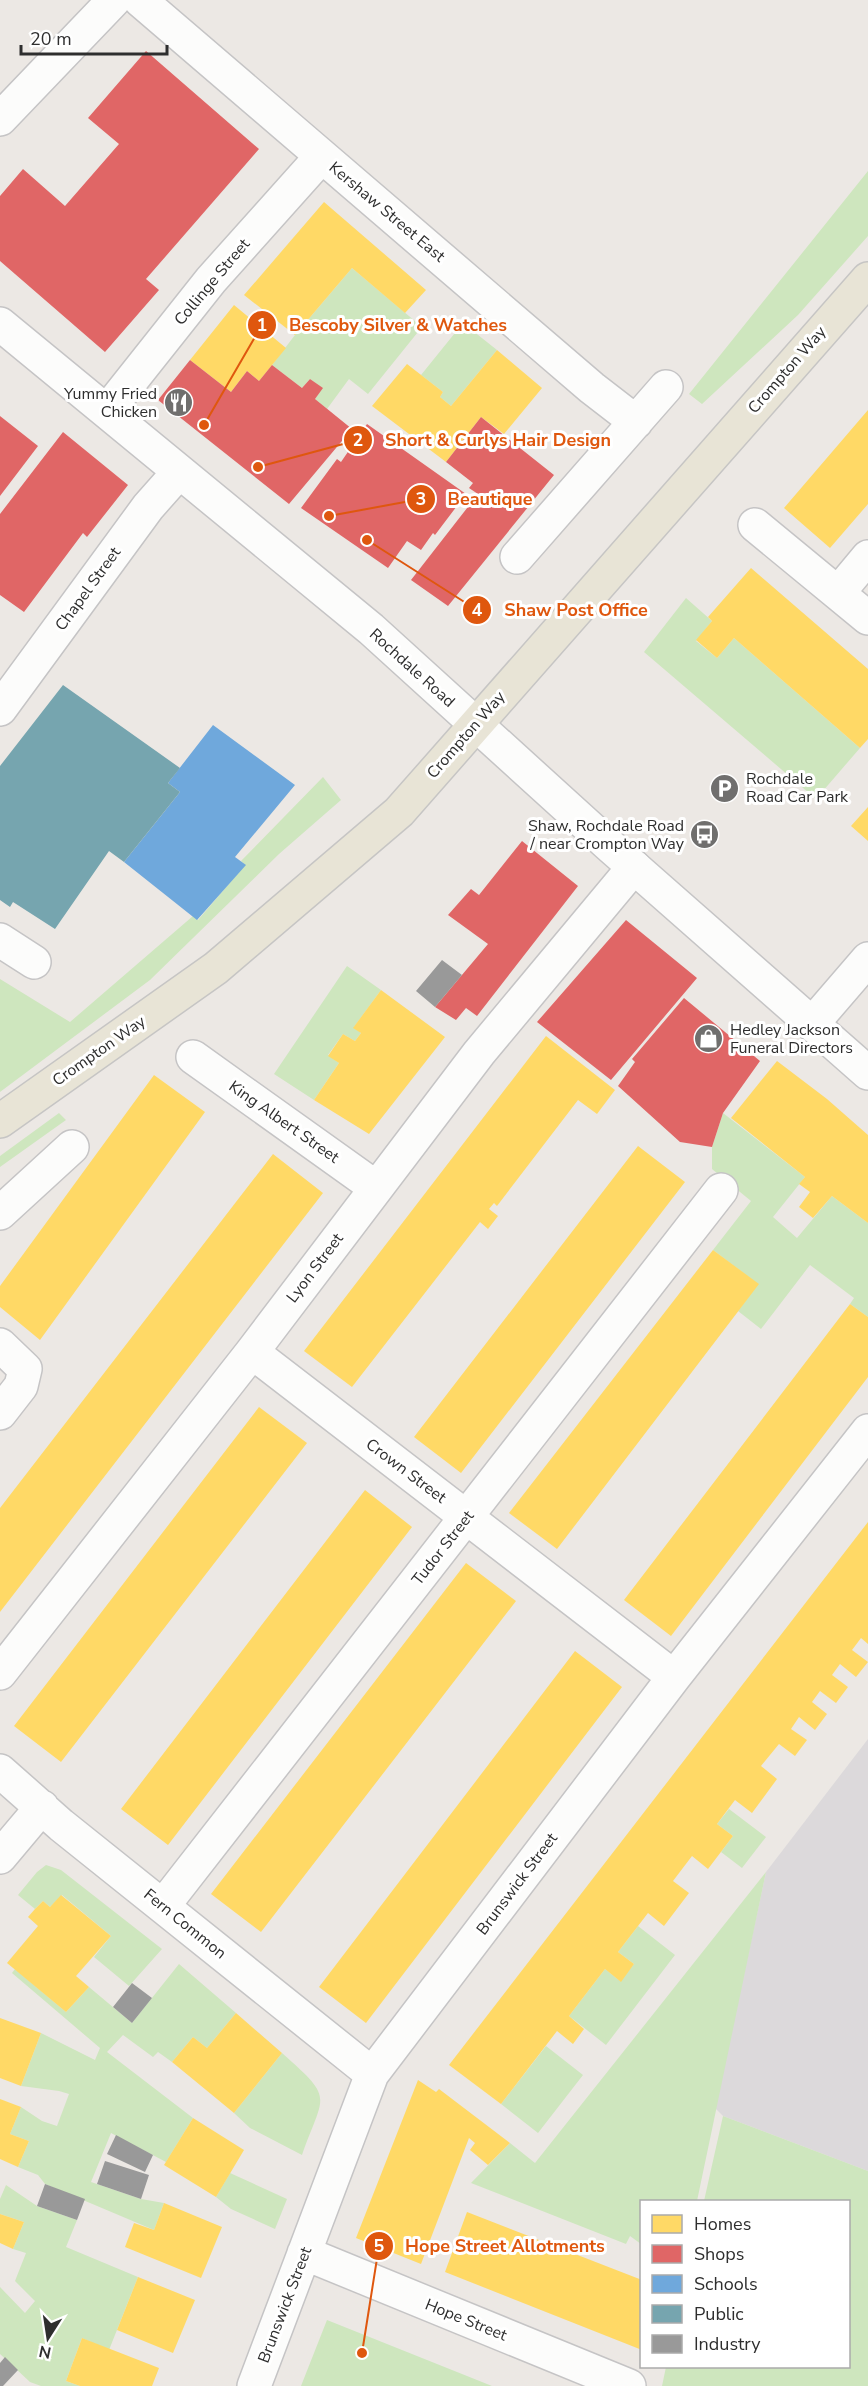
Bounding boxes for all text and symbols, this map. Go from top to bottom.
scale bar [21,18,166,56]
text: 20 m [30,27,72,51]
street label: Kershaw Street East [324,157,450,267]
street label: Collinge Street [169,234,255,330]
callout: Bescoby Silver & Watches [247,307,519,343]
text: 1 [257,313,267,337]
text: Bescoby Silver & Watches [289,313,507,337]
street label: Crompton Way [743,321,832,418]
place label: Yummy Fried Chicken [63,383,157,423]
restaurant icon: Yummy Fried Chicken [162,387,194,419]
callout: Short & Curlys Hair Design [343,422,623,458]
text: 2 [353,428,363,452]
text: Short & Curlys Hair Design [385,428,611,452]
callout: Beautique [406,481,545,517]
text: 3 [416,487,426,511]
text: Beautique [448,487,533,511]
street label: Chapel Street [50,542,126,635]
callout: Shaw Post Office [462,592,660,628]
text: 4 [472,598,483,622]
text: Shaw Post Office [504,598,648,622]
street label: Rochdale Road [364,624,460,712]
street label: Crompton Way [422,686,511,783]
place label: Rochdale Road Car Park [746,768,849,808]
parking icon: Rochdale Road Car Park [709,772,741,804]
place label: Shaw, Rochdale Road / near Crompton Way [528,815,685,855]
bus stop icon: Shaw, Rochdale Road / near Crompton Way [689,819,721,851]
street label: Crompton Way [48,1010,151,1091]
place label: Hedley Jackson Funeral Directors [730,1019,853,1059]
shop icon: Hedley Jackson Funeral Directors [693,1023,725,1055]
street label: King Albert Street [224,1076,344,1169]
street label: Lyon Street [282,1228,349,1307]
street label: Crown Street [361,1433,451,1509]
street label: Tudor Street [407,1506,479,1590]
street label: Brunswick Street [471,1828,563,1940]
street label: Fern Common [139,1884,231,1964]
legend [640,2200,850,2368]
text: Homes [694,2212,751,2236]
callout: Hope Street Allotments [364,2228,617,2264]
text: 5 [374,2234,385,2258]
text: Hope Street Allotments [405,2234,605,2258]
text: Shops [694,2242,744,2266]
street label: Brunswick Street [253,2244,317,2366]
text: Schools [694,2272,758,2296]
street label: Hope Street [422,2294,511,2347]
text: Public [694,2302,744,2326]
north arrow [18,2308,78,2368]
text: Industry [694,2332,761,2356]
text: N [37,2340,53,2364]

